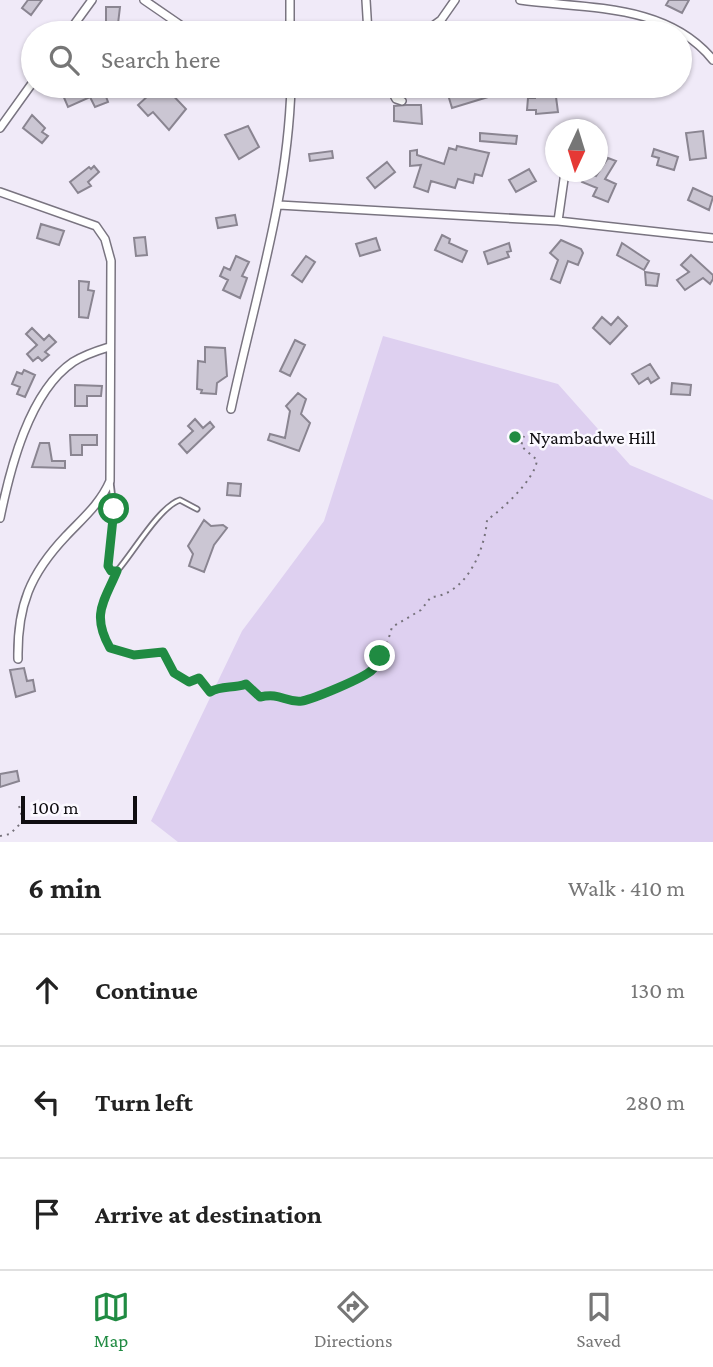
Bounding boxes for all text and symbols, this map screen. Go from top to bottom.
search box [21,21,692,98]
icon: search [45,41,83,79]
text: Search here [101,45,220,74]
north arrow [545,119,608,182]
place label: Nyambadwe Hill [529,427,656,448]
marker: Nyambadwe Hill [507,429,523,445]
route start [98,493,129,524]
route end [364,640,395,671]
scale bar [21,793,136,825]
text: 100 m [32,797,79,818]
text: 6 min [28,871,101,904]
text: Walk · 410 m [568,875,685,901]
icon: ahead [28,971,66,1009]
text: Continue [95,976,198,1005]
text: 130 m [631,977,685,1003]
icon: left [28,1083,66,1121]
text: Turn left [95,1088,193,1117]
text: 280 m [626,1089,685,1115]
icon: arrive [28,1195,66,1233]
text: Arrive at destination [95,1200,322,1229]
tab: Map [92,1288,130,1351]
tab: Directions [314,1288,393,1351]
tab: Saved [576,1288,621,1351]

